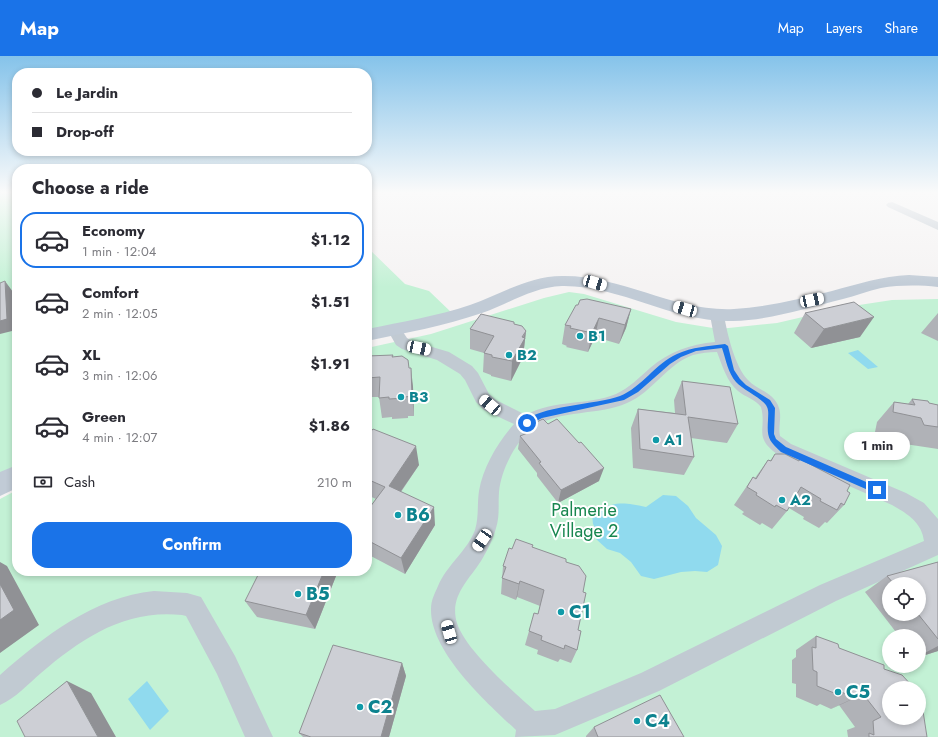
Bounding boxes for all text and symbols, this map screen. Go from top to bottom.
text: Map [20,15,59,42]
text: Map [778,18,804,38]
text: Layers [826,18,862,38]
text: Share [884,18,918,38]
text: Le Jardin [56,82,118,104]
text: Drop-off [56,121,114,143]
text: Choose a ride [32,175,149,201]
text: Economy [82,220,145,242]
icon: car [34,222,70,258]
text: $1.12 [311,229,350,251]
text: 1 min · 12:04 [82,242,156,261]
car [582,274,608,292]
text: Comfort [82,282,139,304]
icon: car [34,284,70,320]
text: $1.51 [311,291,350,313]
car [799,292,825,308]
car [672,300,698,318]
text: 2 min · 12:05 [82,304,158,323]
place label: B1 [588,325,606,347]
marker: B1 [575,331,585,341]
car [406,340,432,356]
text: XL [82,344,100,366]
place label: B2 [517,344,537,366]
icon: car [34,346,70,382]
marker: B2 [504,350,514,360]
text: $1.91 [311,353,350,375]
text: 3 min · 12:06 [82,366,157,385]
place label: B3 [409,386,428,408]
marker: B3 [396,392,406,402]
car [477,393,503,417]
text: Green [82,406,126,428]
icon: car [34,408,70,444]
route start [518,414,536,432]
text: $1.86 [309,415,350,437]
text: 4 min · 12:07 [82,428,157,447]
place label: A1 [663,429,683,451]
callout: 1 min [844,432,910,460]
marker: A1 [651,435,661,445]
text: 1 min [861,436,893,455]
icon: cash [32,471,54,493]
text: Cash [64,471,95,493]
text: 210 m [317,473,352,492]
route end [868,481,886,499]
place label: A2 [789,489,811,511]
marker: A2 [777,495,787,505]
park label: Palmerie Village 2 [550,497,618,544]
place label: B6 [406,502,430,528]
marker: B6 [393,510,403,520]
button: Confirm [32,522,352,568]
car [470,527,494,553]
map controls [882,577,926,725]
button: locate [882,577,926,621]
place label: B5 [306,581,330,607]
marker: B5 [293,589,303,599]
place label: C1 [569,599,591,625]
marker: C1 [556,607,566,617]
car [440,619,458,645]
button: + [882,629,926,673]
place label: C5 [846,679,870,705]
button: − [882,681,926,725]
marker: C5 [833,687,843,697]
place label: C2 [368,694,393,720]
marker: C2 [355,702,365,712]
place label: C4 [645,708,670,734]
marker: C4 [632,716,642,726]

